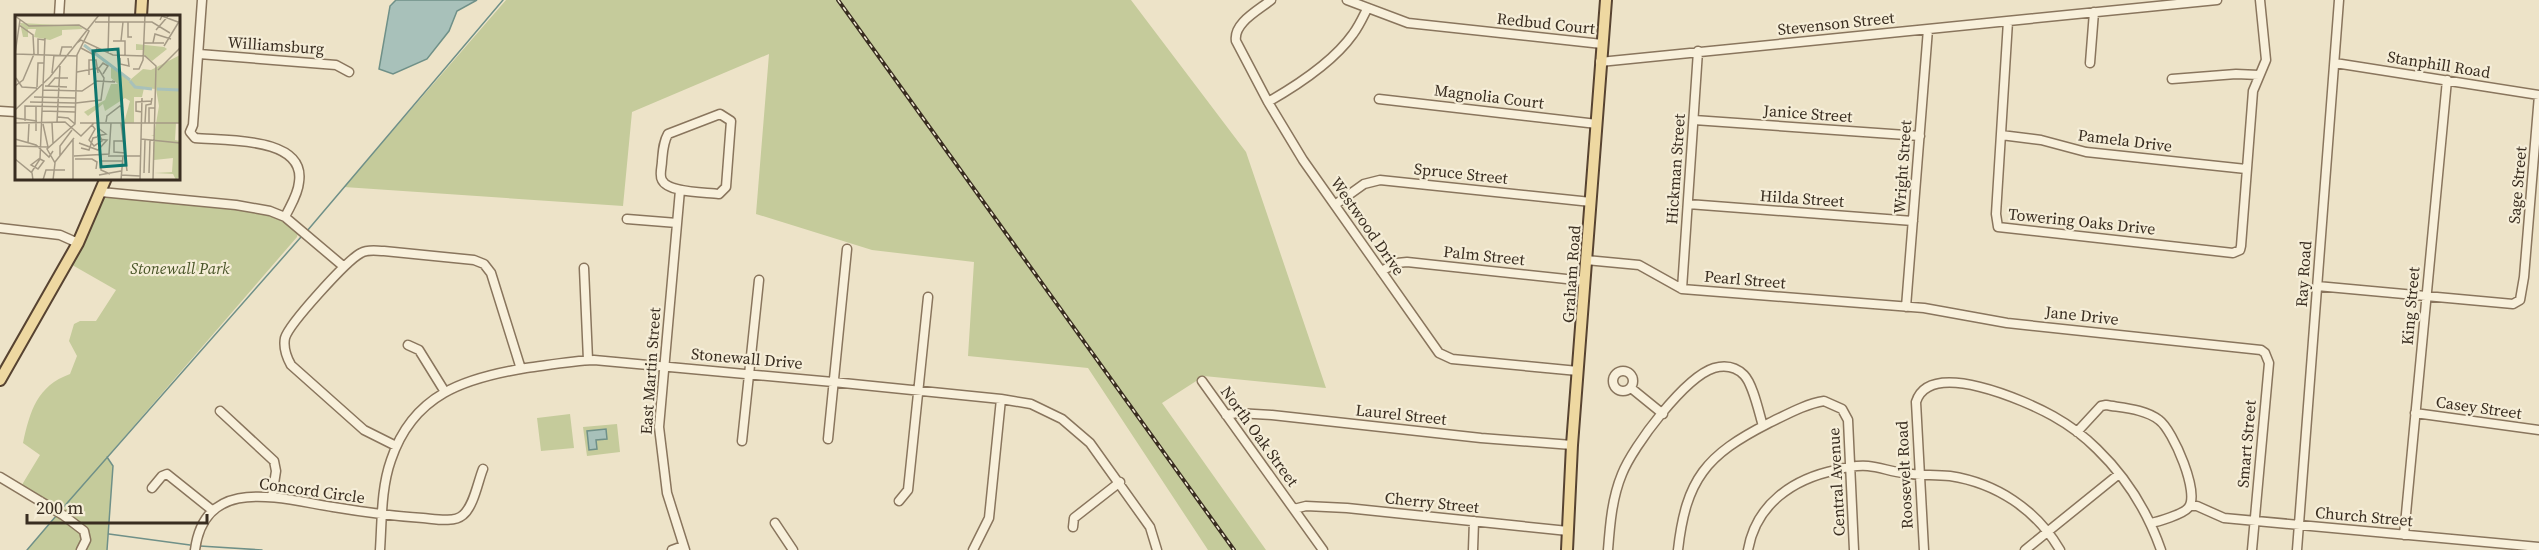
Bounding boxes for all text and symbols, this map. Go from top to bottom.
street label: Stevenson Street [1776,6,1896,40]
street label: Redbud Court [1496,7,1597,39]
inset map [15,15,180,180]
street label: Williamsburg [227,31,325,59]
street label: Stanphill Road [2386,45,2492,83]
street label: Magnolia Court [1433,78,1546,114]
street label: Janice Street [1762,99,1854,127]
street label: Hickman Street [1660,112,1690,225]
street label: Wright Street [1888,119,1916,215]
street label: Pamela Drive [2077,123,2173,157]
street label: Sage Street [2503,145,2531,225]
street label: Spruce Street [1413,157,1510,189]
street label: Westwood Drive [1326,172,1410,280]
street label: Hilda Street [1759,184,1846,212]
street label: Towering Oaks Drive [2007,202,2157,240]
street label: Graham Road [1557,224,1585,324]
street label: Palm Street [1442,240,1527,270]
street label: Ray Road [2290,240,2316,308]
park label: Stonewall Park [130,257,230,279]
street label: Pearl Street [1703,264,1787,294]
street label: King Street [2396,265,2424,346]
street label: Jane Drive [2043,300,2120,330]
street label: East Martin Street [635,306,665,435]
street label: Stonewall Drive [690,342,804,374]
street label: North Oak Street [1216,381,1304,491]
street label: Casey Street [2435,390,2524,424]
street label: Laurel Street [1354,398,1448,430]
street label: Smart Street [2231,398,2261,489]
street label: Roosevelt Road [1890,420,1918,530]
street label: Central Avenue [1822,427,1850,537]
street label: Concord Circle [258,472,366,508]
street label: Cherry Street [1384,486,1481,518]
scale bar [27,487,207,525]
text: 200 m [36,495,83,520]
street label: Church Street [2314,501,2415,531]

